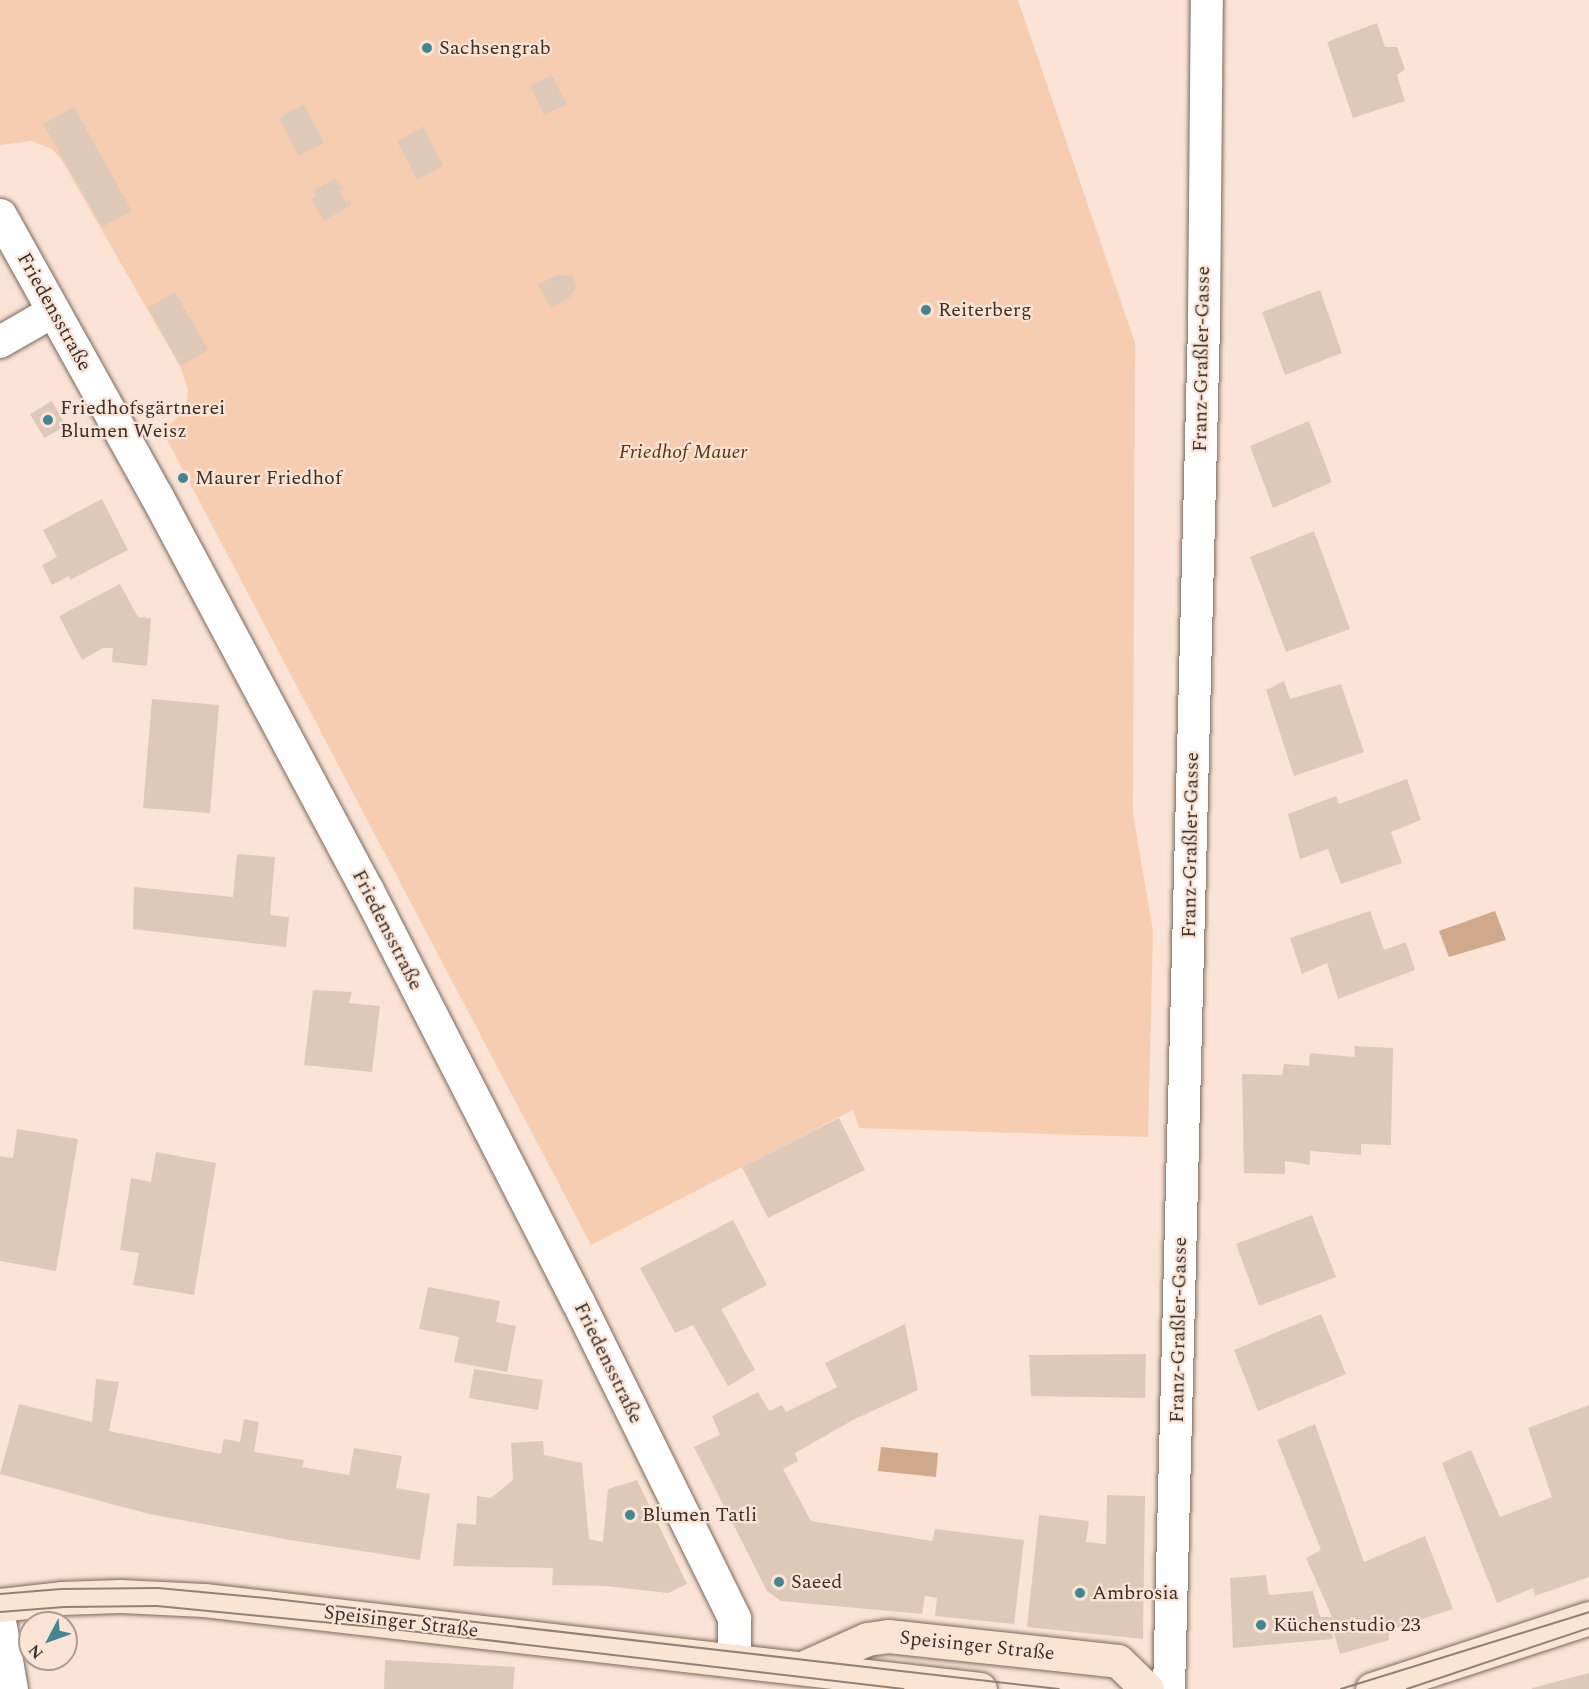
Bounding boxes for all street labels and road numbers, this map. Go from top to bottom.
street label: Friedensstraße [12,249,96,375]
street label: Franz-Graßler-Gasse [1188,266,1216,452]
street label: Franz-Graßler-Gasse [1177,752,1205,938]
street label: Friedensstraße [346,866,428,994]
street label: Franz-Graßler-Gasse [1165,1237,1193,1423]
street label: Friedensstraße [568,1298,648,1428]
street label: Speisinger Straße [322,1601,480,1643]
street label: Speisinger Straße [898,1626,1056,1666]

